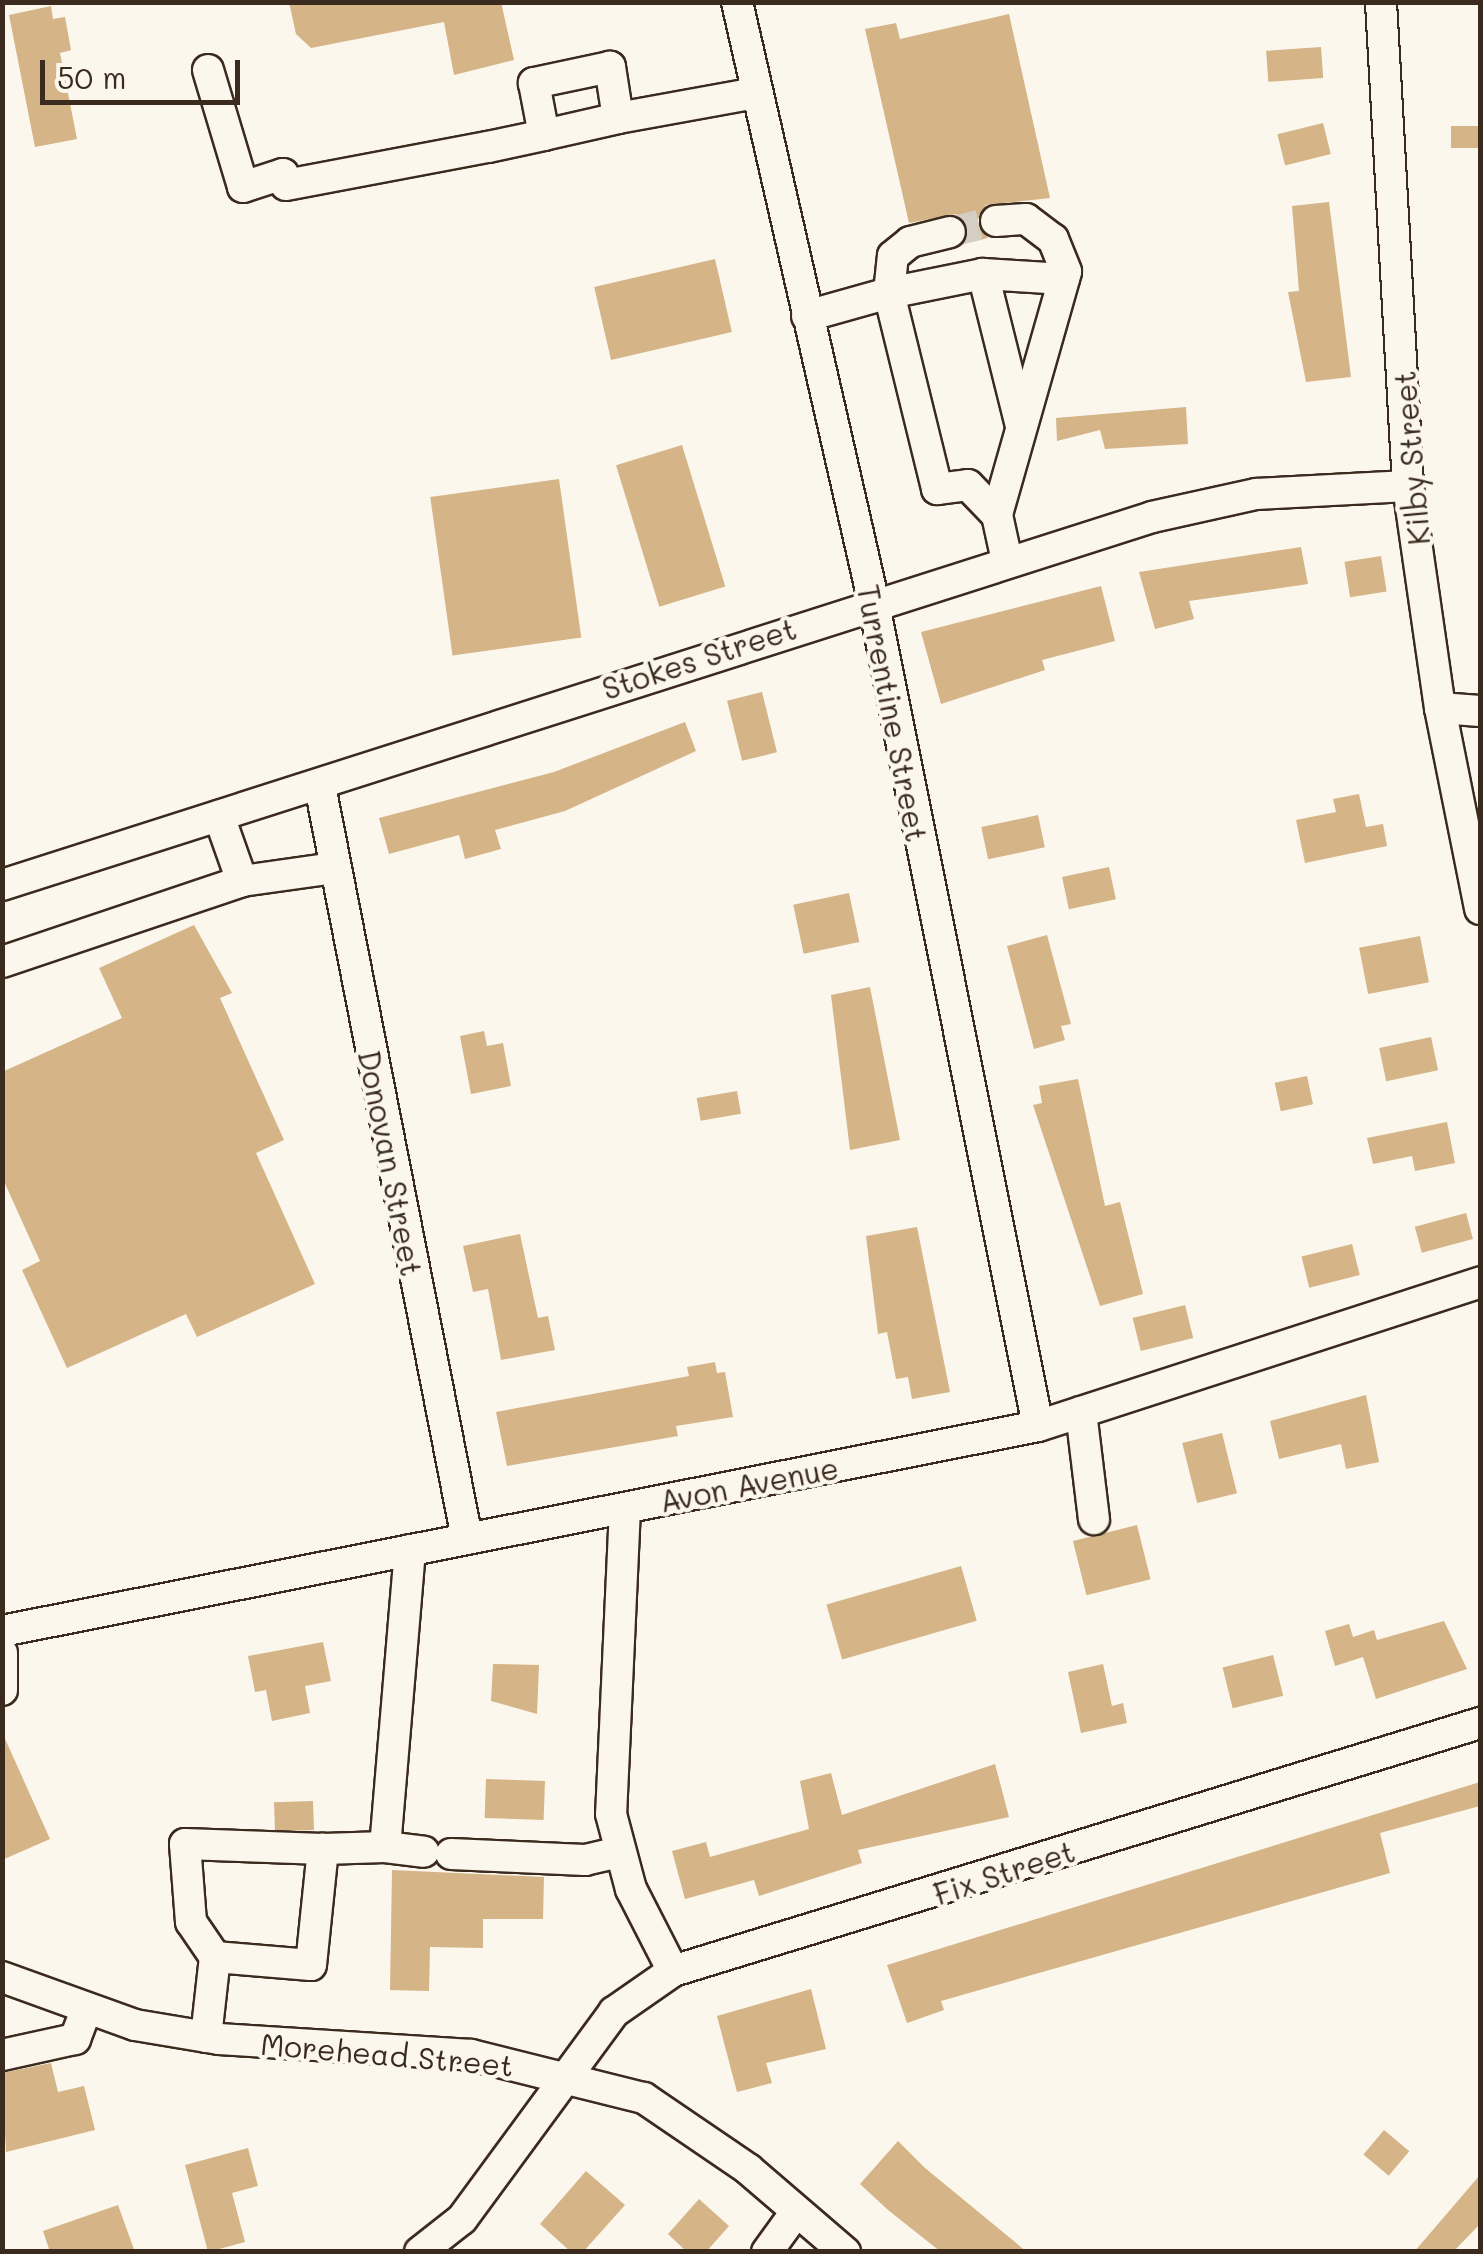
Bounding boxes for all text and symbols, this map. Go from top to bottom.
scale bar [45,40,245,102]
text: 50 m [57,57,127,97]
street label: Kilby Street [1385,369,1437,547]
street label: Turrentine Street [850,581,936,845]
street label: Stokes Street [597,610,801,706]
street label: Donovan Street [351,1047,431,1279]
street label: Avon Avenue [657,1449,841,1519]
street label: Fix Street [929,1832,1079,1912]
street label: Morehead Street [259,2025,515,2083]

